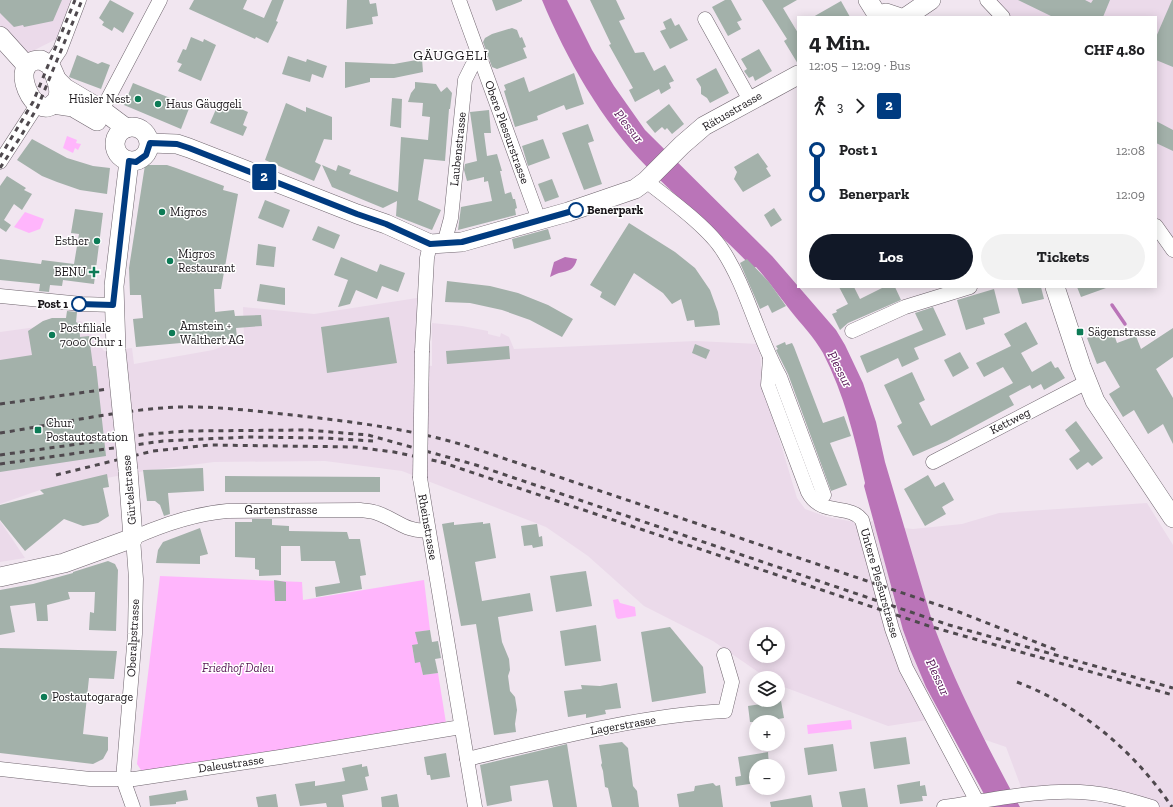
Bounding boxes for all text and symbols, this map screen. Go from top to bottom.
text: 4 Min. [809,29,870,56]
text: CHF 4.80 [1084,41,1145,59]
district label: GÄUGGELI [413,47,489,64]
text: 12:05 – 12:09 · Bus [809,58,910,73]
street label: Obere Plessurstrasse [482,78,532,186]
street label: Rätusstrasse [700,88,765,134]
place label: Hüsler Nest [69,92,131,106]
marker: Hüsler Nest [133,94,143,104]
icon: walk [809,95,831,117]
icon: forward [849,95,871,117]
place label: Haus Gäuggeli [166,97,242,111]
text: 2 [885,97,893,114]
marker: Haus Gäuggeli [153,99,163,109]
text: 3 [837,99,843,114]
water label: Plessur [611,106,647,146]
street label: Laubenstrasse [447,111,469,187]
text: Post 1 [839,141,877,159]
text: 12:08 [1116,143,1145,158]
line badge: 2 [251,164,277,190]
text: 2 [260,168,268,185]
text: Benerpark [839,185,909,203]
text: 12:09 [1116,187,1145,202]
marker: Benerpark [568,202,584,218]
place label: Benerpark [587,203,644,217]
place label: Migros [170,205,207,219]
marker: Migros [157,207,167,217]
place label: Esther [55,234,89,248]
button: Los [809,234,973,280]
button: Tickets [981,234,1145,280]
marker: Esther [92,236,102,246]
place label: Migros Restaurant [178,247,236,275]
marker: Migros Restaurant [165,256,175,266]
place label: BENU [54,265,86,279]
marker: BENU [89,267,99,277]
marker: Post 1 [71,296,87,312]
place label: Post 1 [37,297,68,311]
place label: Amstein + Walthert AG [180,319,244,347]
place label: Postfiliale 7000 Chur 1 [60,321,123,349]
place label: Sägenstrasse [1088,325,1156,339]
marker: Sägenstrasse [1075,327,1085,337]
marker: Amstein + Walthert AG [167,328,177,338]
marker: Postfiliale 7000 Chur 1 [47,330,57,340]
water label: Plessur [825,349,856,390]
street label: Kettweg [988,405,1033,437]
place label: Chur, Postautostation [46,416,128,444]
marker: Chur, Postautostation [33,425,43,435]
street label: Gürtelstrasse [119,454,139,526]
street label: Rheinstrasse [415,493,441,561]
street label: Gartenstrasse [245,503,318,517]
street label: Untere Plessurstrasse [858,527,902,640]
street label: Oberalpstrasse [124,598,142,677]
map controls [749,627,785,795]
button: locate [749,627,785,663]
water label: Plessur [923,657,953,698]
park label: Friedhof Daleu [202,661,274,675]
button: layers [749,671,785,707]
place label: Postautogarage [52,690,133,704]
marker: Postautogarage [39,692,49,702]
street label: Lagerstrasse [589,712,657,738]
button: + [749,715,785,751]
street label: Daleustrasse [197,752,265,776]
button: − [749,759,785,795]

